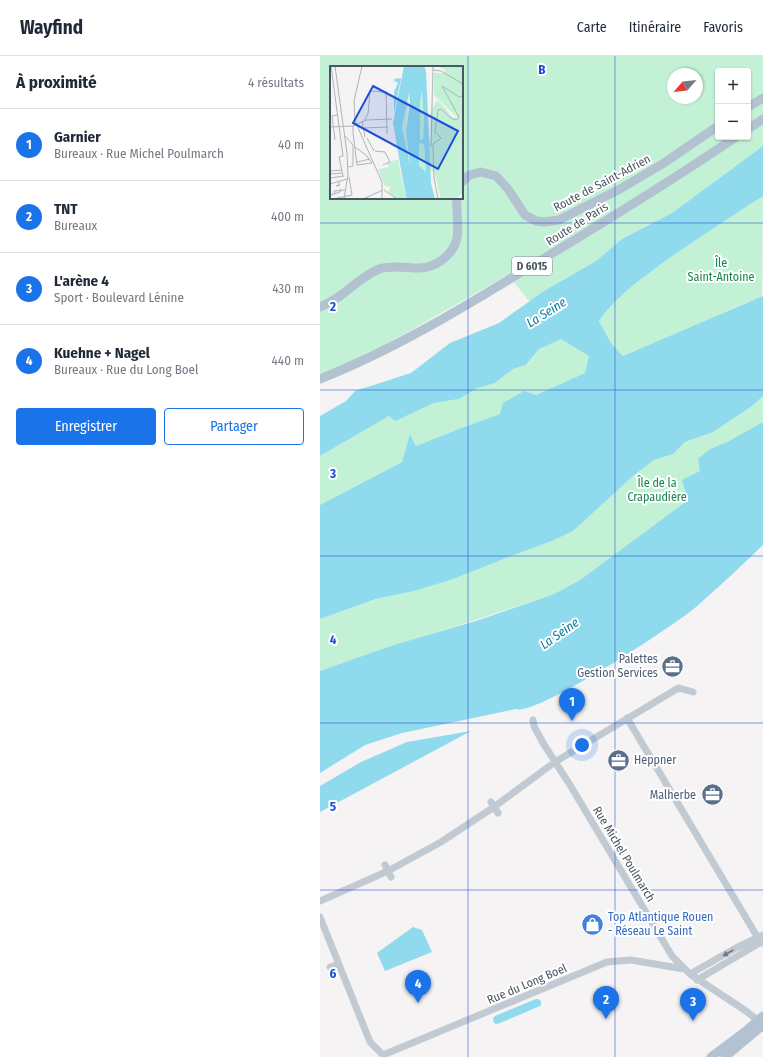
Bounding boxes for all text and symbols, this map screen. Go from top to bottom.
text: Wayfind [20,16,83,39]
text: Carte [577,19,607,36]
text: Itinéraire [629,19,681,36]
text: Favoris [703,19,743,36]
text: B [538,62,546,77]
inset map [330,66,463,199]
north arrow [667,68,703,104]
map controls [715,68,751,140]
button: + [715,68,751,104]
text: À proximité [16,72,97,93]
text: 4 résultats [248,75,304,90]
button: − [715,104,751,140]
text: Garnier [54,128,101,146]
text: 1 [26,137,32,152]
text: 40 m [278,137,304,152]
text: Bureaux · Rue Michel Poulmarch [54,146,224,161]
street label: Route de Saint-Adrien [551,152,653,214]
street label: Route de Paris [543,199,611,249]
text: TNT [54,200,78,218]
text: 2 [26,209,32,224]
text: 400 m [271,209,304,224]
text: Bureaux [54,218,97,233]
park label: Île Saint-Antoine [688,255,755,284]
road number: D 6015 [512,257,552,275]
text: L'arène 4 [54,272,109,290]
text: 3 [26,281,32,296]
text: 430 m [272,281,304,296]
text: Sport · Boulevard Lénine [54,290,184,305]
water label: La Seine [524,294,569,330]
text: 2 [329,299,336,314]
text: Kuehne + Nagel [54,344,150,362]
text: 4 [26,353,32,368]
text: 440 m [272,353,304,368]
text: Bureaux · Rue du Long Boel [54,362,198,377]
button: Enregistrer [16,408,156,445]
button: Partager [164,408,304,445]
text: 3 [329,466,336,481]
park label: Île de la Crapaudière [627,475,687,504]
water label: La Seine [537,615,582,652]
text: 4 [330,632,337,647]
place label: Palettes Gestion Services [577,652,658,680]
office icon: Palettes Gestion Services [660,653,686,679]
pin: 1 [559,688,585,721]
your location [572,735,592,755]
office icon: Heppner [606,747,632,773]
place label: Heppner [634,753,677,767]
office icon: Malherbe [699,782,725,808]
place label: Malherbe [650,788,696,802]
text: 5 [330,799,336,814]
street label: Rue Michel Poulmarch [590,804,658,904]
place label: Top Atlantique Rouen - Réseau Le Saint [608,910,713,938]
shop icon: Top Atlantique Rouen - Réseau Le Saint [579,911,605,937]
one-way arrow [722,949,734,956]
street label: Rue du Long Boel [485,961,569,1007]
text: 6 [330,966,337,981]
pin: 4 [405,970,431,1003]
pin: 2 [593,986,619,1019]
pin: 3 [680,988,706,1021]

